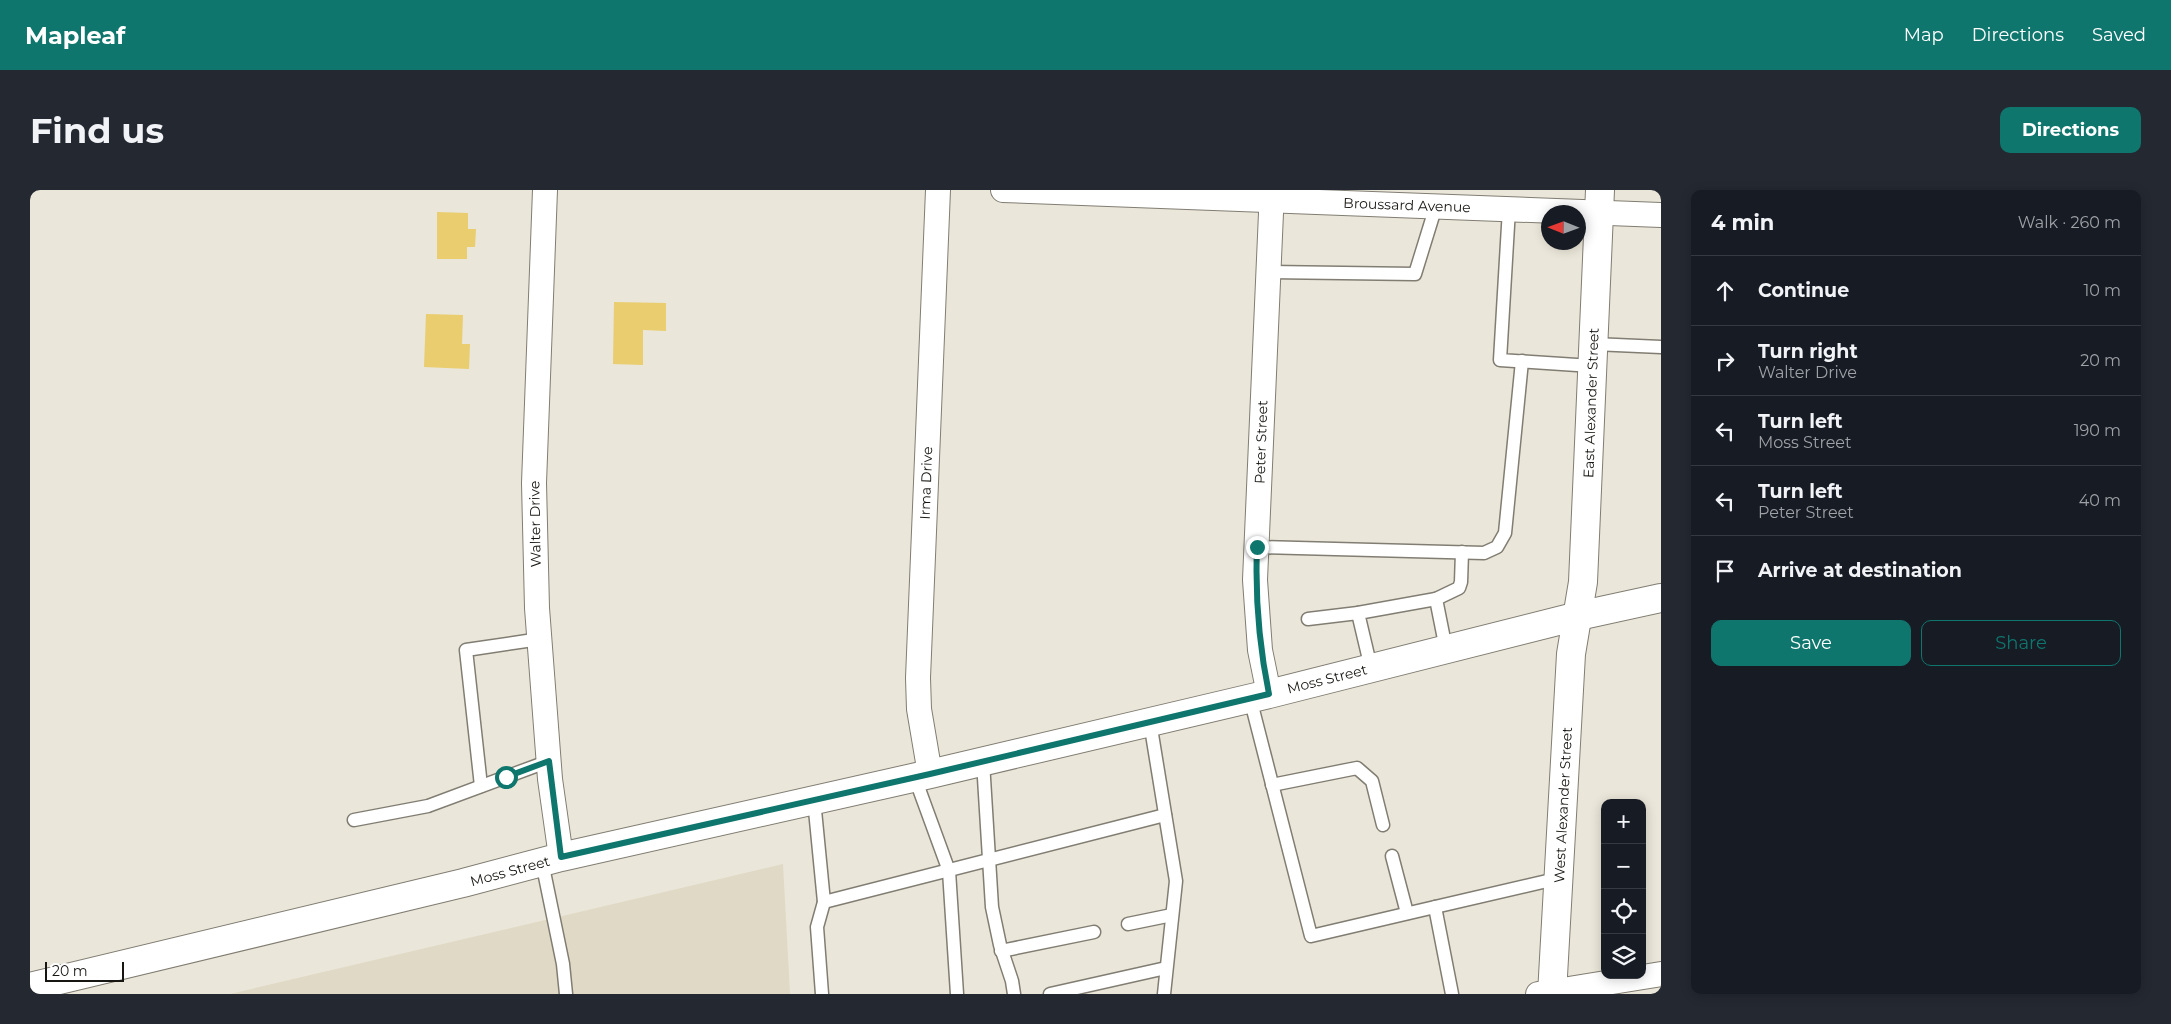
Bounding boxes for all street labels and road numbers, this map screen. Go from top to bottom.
street label: Broussard Avenue [1343,194,1471,216]
street label: East Alexander Street [1579,327,1603,478]
street label: Peter Street [1251,399,1271,484]
street label: Irma Drive [916,446,936,520]
street label: Walter Drive [525,481,545,567]
street label: Moss Street [1285,660,1369,698]
street label: West Alexander Street [1550,726,1576,883]
street label: Moss Street [468,852,552,890]

